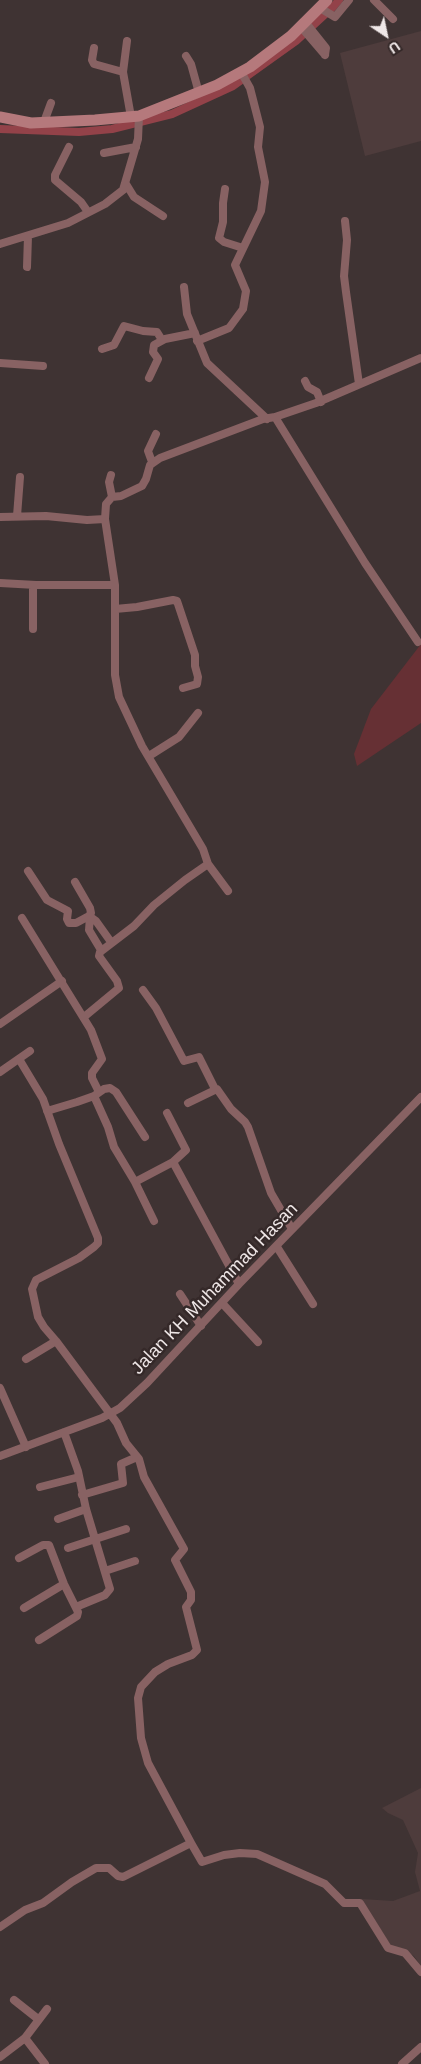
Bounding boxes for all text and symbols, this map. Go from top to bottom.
north arrow [361,10,411,60]
text: U [386,38,403,57]
street label: Jalan KH Muhammad Hasan [127,1199,303,1379]

